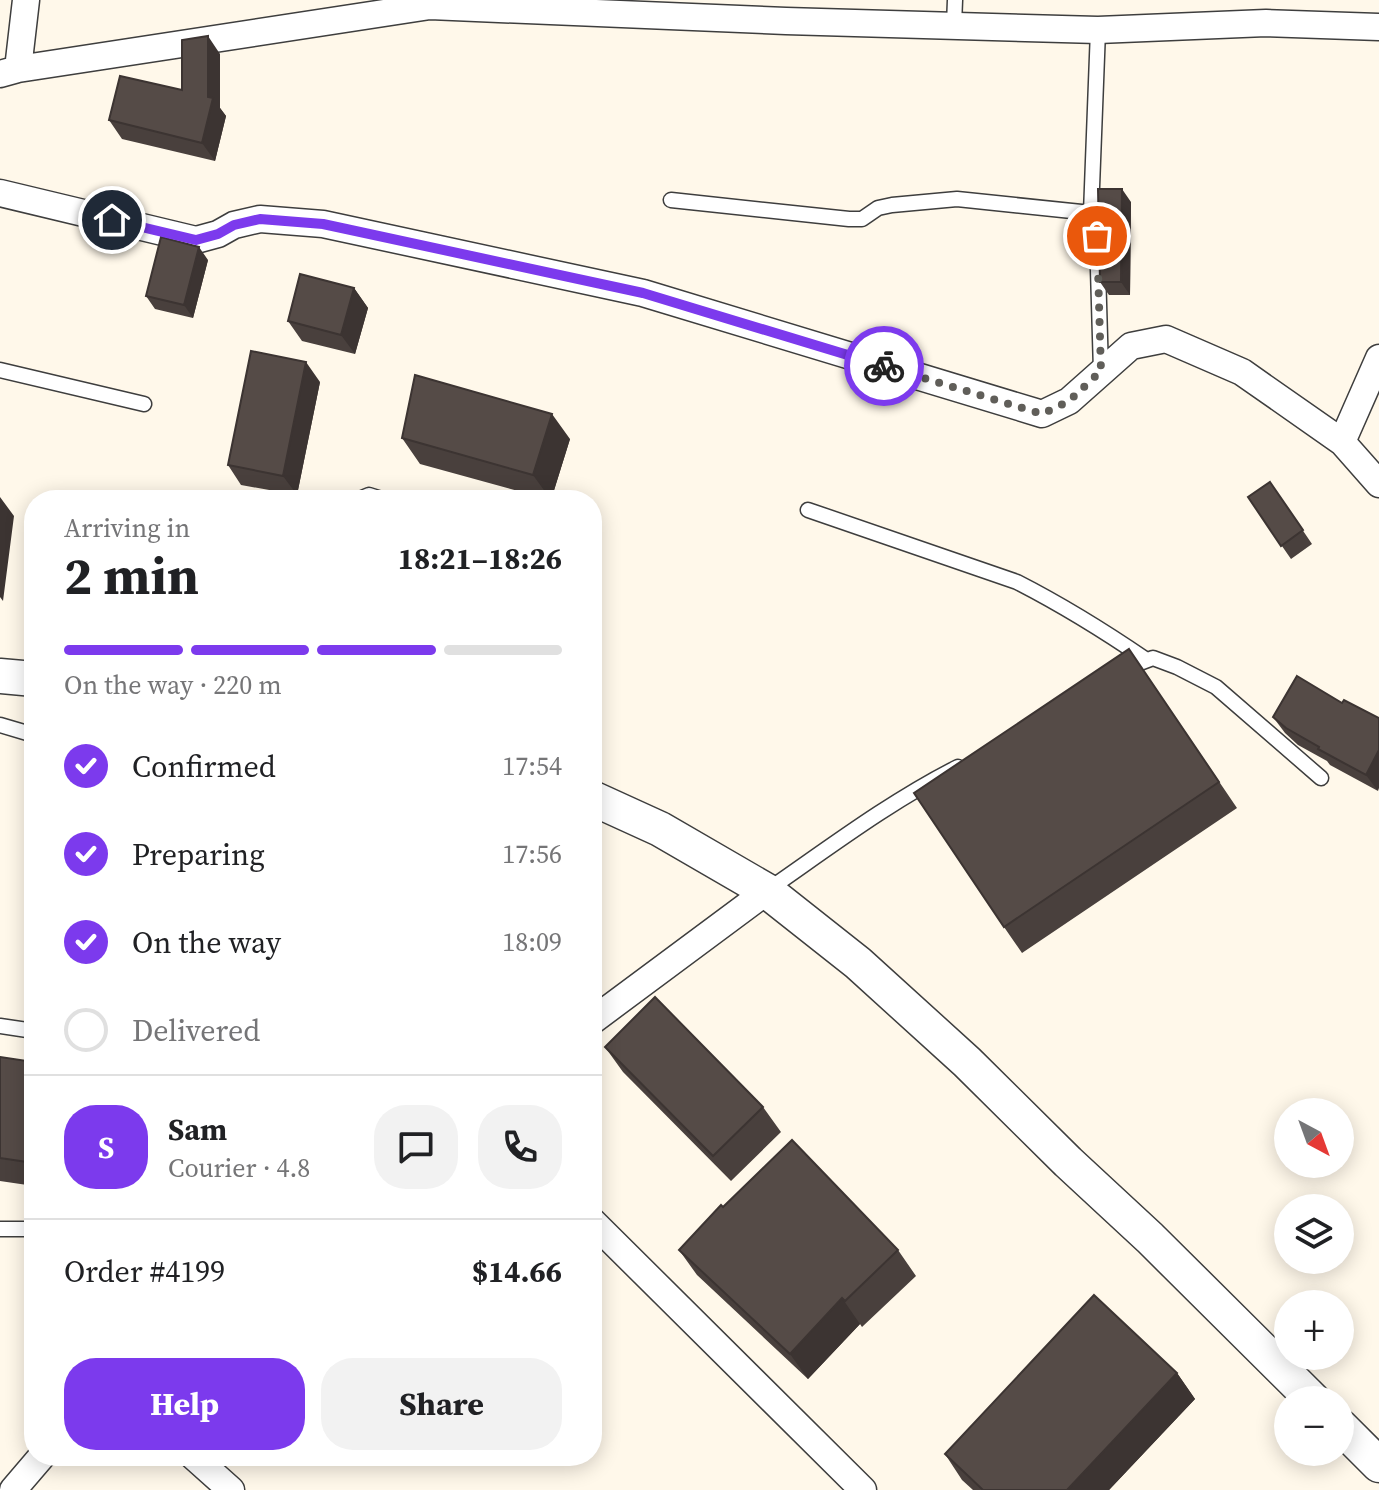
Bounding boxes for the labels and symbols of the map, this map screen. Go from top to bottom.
pin [78,186,146,254]
pin [1063,202,1131,270]
courier [844,326,924,406]
north arrow [1274,1098,1354,1178]

